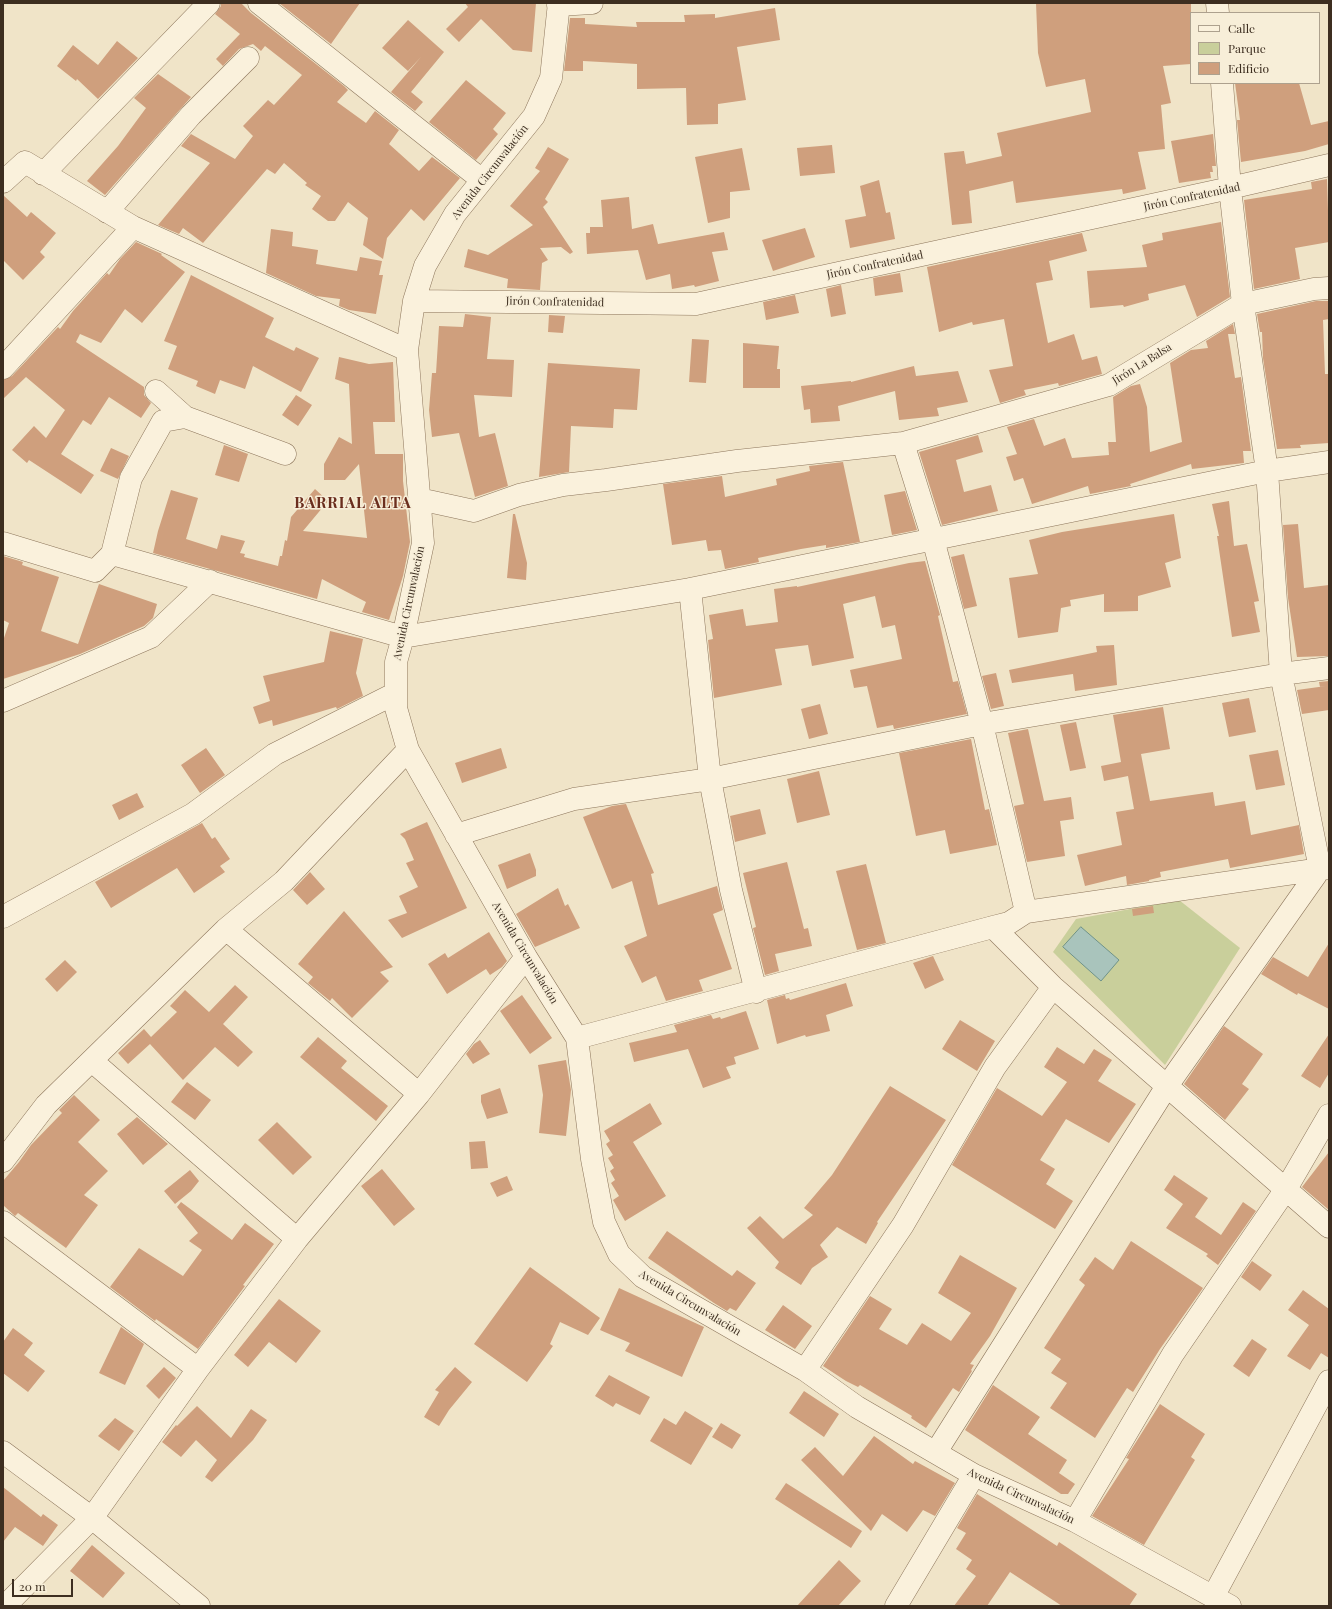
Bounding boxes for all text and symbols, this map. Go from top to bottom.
legend [1190,12,1320,84]
text: Calle [1228,20,1255,36]
text: Parque [1228,40,1266,56]
text: Edificio [1228,60,1269,76]
street label: Avenida Circunvalación [449,122,531,222]
street label: Jirón Confratenidad [1142,180,1242,214]
street label: Jirón Confratenidad [825,248,925,282]
street label: Jirón Confratenidad [506,295,604,309]
street label: Jirón La Balsa [1110,341,1174,387]
district label: BARRIAL ALTA [294,494,412,512]
street label: Avenida Circunvalación [390,545,428,661]
street label: Avenida Circunvalación [489,900,561,1006]
street label: Avenida Circunvalación [637,1267,743,1339]
street label: Avenida Circunvalación [965,1465,1077,1527]
scale bar [14,1571,75,1597]
text: 20 m [19,1578,46,1594]

